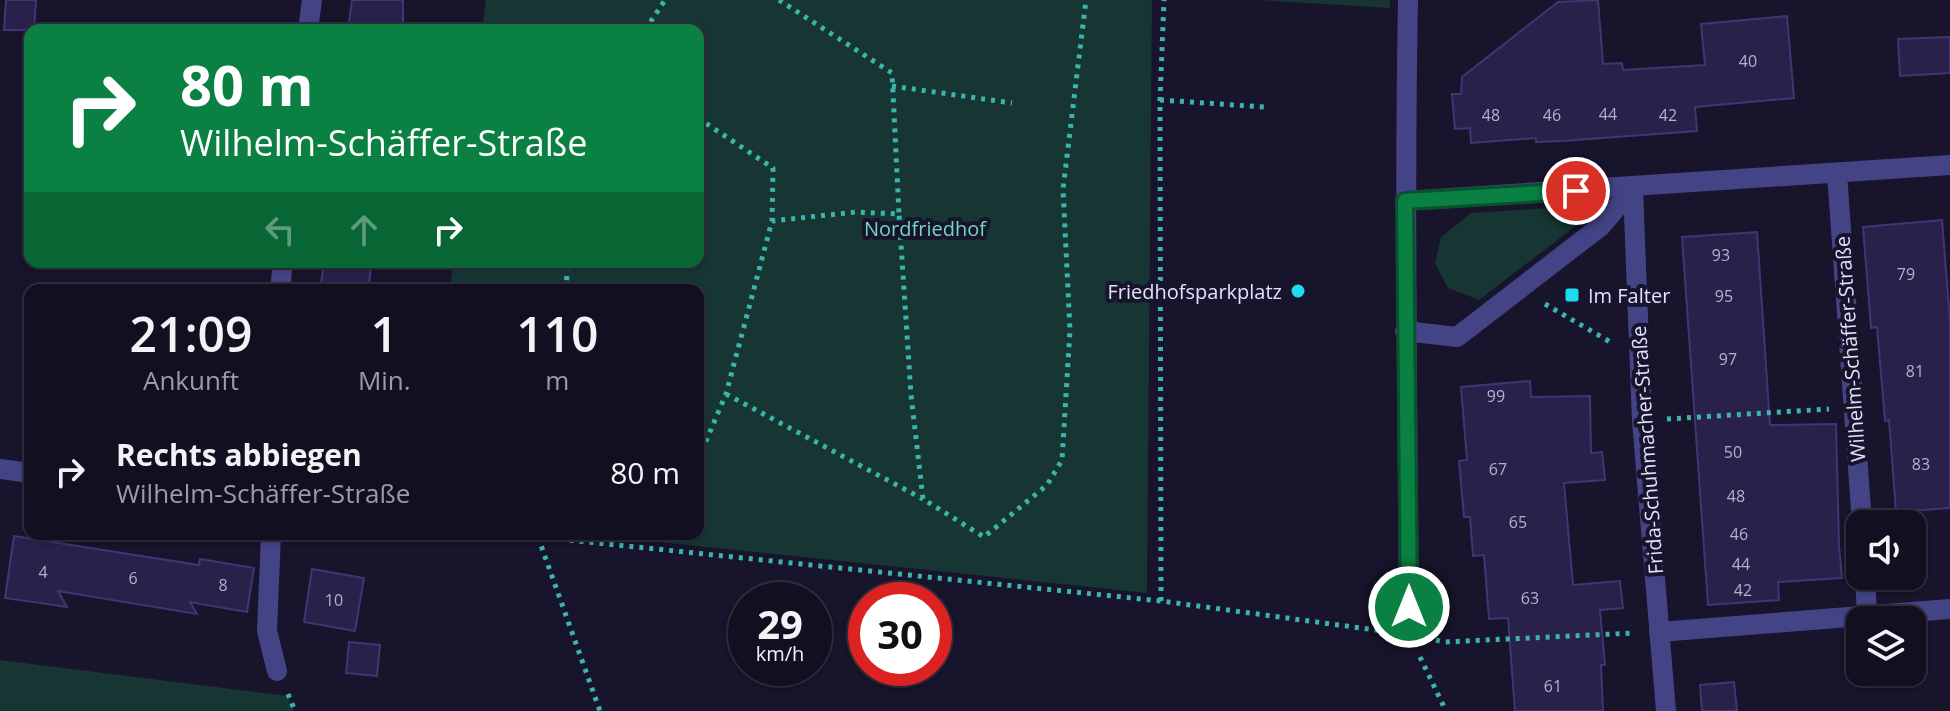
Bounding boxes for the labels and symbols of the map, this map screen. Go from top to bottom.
house number: 40 [1739,50,1757,72]
house number: 44 [1599,103,1617,125]
house number: 48 [1482,104,1500,126]
house number: 46 [1543,104,1561,126]
house number: 42 [1659,104,1677,126]
pin [1542,157,1610,225]
park label: Nordfriedhof [864,215,987,242]
street label: Wilhelm-Schäffer-Straße [1829,235,1871,463]
house number: 93 [1712,244,1730,266]
house number: 79 [1897,263,1915,285]
place label: Friedhofsparkplatz [1107,278,1282,305]
marker: Friedhofsparkplatz [1289,282,1307,300]
place label: Im Falter [1588,282,1670,309]
house number: 95 [1715,285,1733,307]
marker: Im Falter [1563,286,1581,304]
street label: Frida-Schuhmacher-Straße [1625,325,1669,575]
house number: 97 [1719,348,1737,370]
house number: 81 [1906,360,1924,382]
house number: 99 [1487,385,1505,407]
house number: 50 [1724,441,1742,463]
house number: 83 [1912,453,1930,475]
house number: 67 [1489,458,1507,480]
house number: 48 [1727,485,1745,507]
house number: 65 [1509,511,1527,533]
house number: 46 [1730,523,1748,545]
house number: 44 [1732,553,1750,575]
house number: 4 [38,561,48,583]
position arrow [1367,565,1451,649]
house number: 6 [128,567,138,589]
house number: 8 [218,574,228,596]
house number: 42 [1734,579,1752,601]
speed limit sign: 30 [848,582,952,686]
house number: 63 [1521,587,1539,609]
house number: 10 [325,589,343,611]
house number: 61 [1544,675,1562,697]

